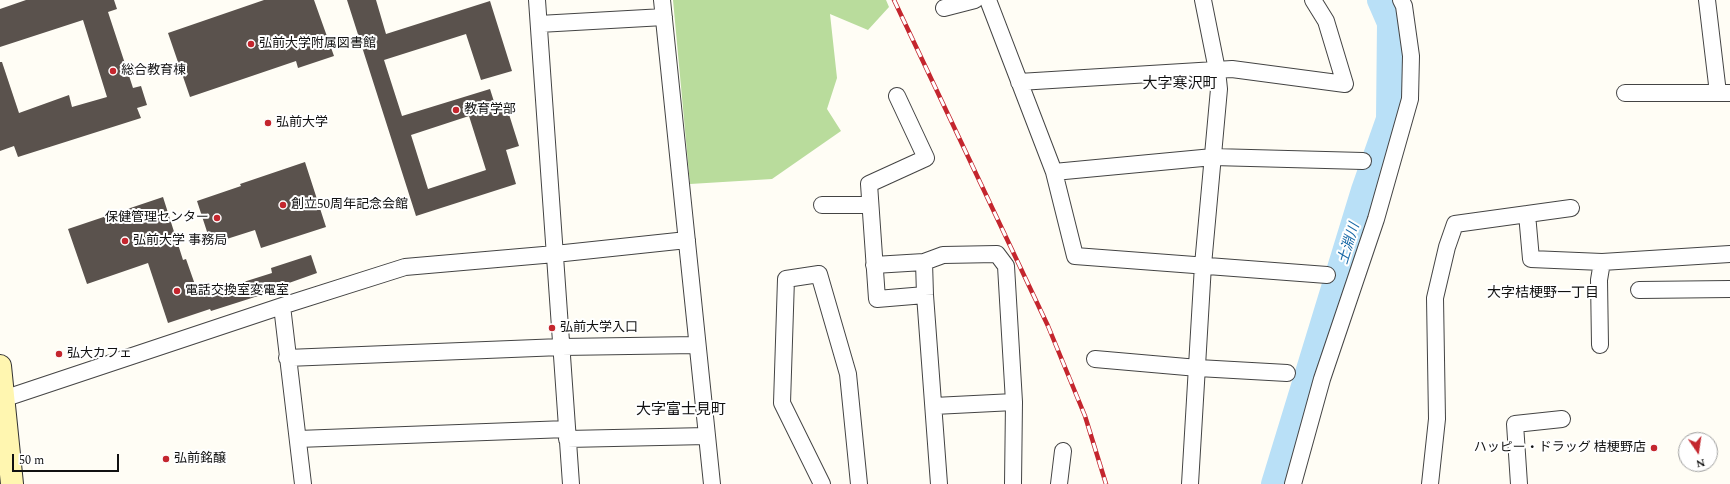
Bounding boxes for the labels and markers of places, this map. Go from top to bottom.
place label: 弘前大学附属図書館 [259,36,376,52]
marker: 弘前大学附属図書館 [246,39,256,49]
place label: 総合教育棟 [121,63,186,79]
marker: 総合教育棟 [108,66,118,76]
place label: 教育学部 [464,102,516,118]
marker: 教育学部 [451,105,461,115]
place label: 弘前大学 [276,115,328,131]
marker: 弘前大学 [263,118,273,128]
place label: 創立50周年記念会館 [291,197,408,213]
marker: 創立50周年記念会館 [278,200,288,210]
place label: 保健管理センター [105,210,209,226]
marker: 保健管理センター [212,213,222,223]
place label: 弘前大学 事務局 [133,233,227,249]
marker: 弘前大学 事務局 [120,236,130,246]
place label: 電話交換室変電室 [185,283,289,299]
marker: 電話交換室変電室 [172,286,182,296]
place label: 弘前大学入口 [560,320,638,336]
marker: 弘前大学入口 [547,323,557,333]
place label: 弘大カフェ [67,346,132,362]
marker: 弘大カフェ [54,349,64,359]
place label: ハッピー・ドラッグ 桔梗野店 [1474,440,1646,456]
marker: ハッピー・ドラッグ 桔梗野店 [1649,443,1659,453]
place label: 弘前銘醸 [174,451,226,467]
marker: 弘前銘醸 [161,454,171,464]

